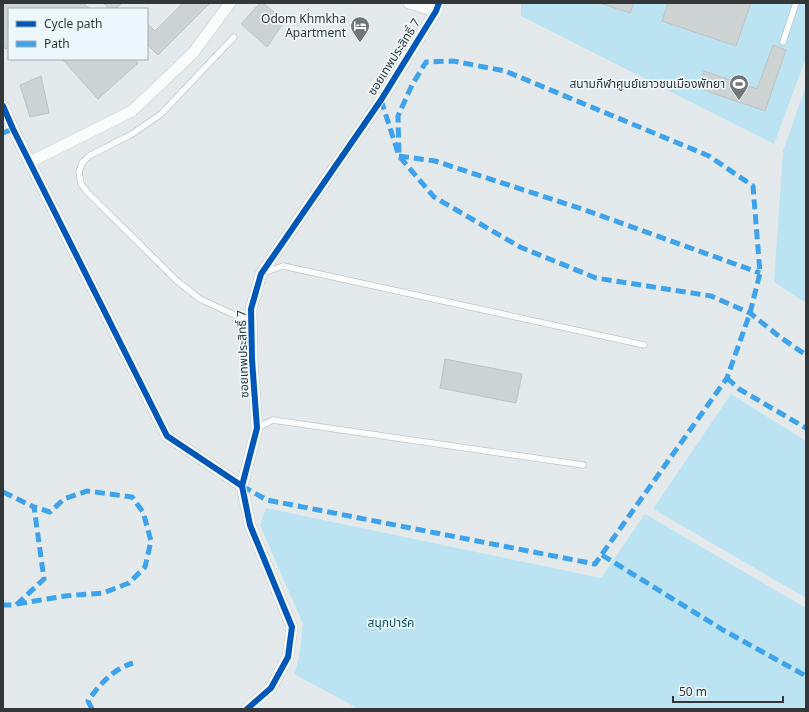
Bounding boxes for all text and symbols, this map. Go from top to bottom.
legend [8,8,148,60]
place label: Odom Khmkha Apartment [261,10,347,41]
text: Cycle path [44,15,102,32]
hotel icon: Odom Khmkha Apartment [349,15,371,43]
street label: ซอยเทพประสิทธิ์ 7 [363,15,424,98]
text: Path [44,35,70,52]
sports icon: สนามกีฬาศูนย์เยาวชนเมืองพัทยา [728,73,750,101]
place label: สนามกีฬาศูนย์เยาวชนเมืองพัทยา [570,75,725,92]
street label: ซอยเทพประสิทธิ์ 7 [232,310,253,398]
park label: สนุกปาร์ค [368,614,414,631]
scale bar [673,678,783,704]
text: 50 m [679,683,707,700]

